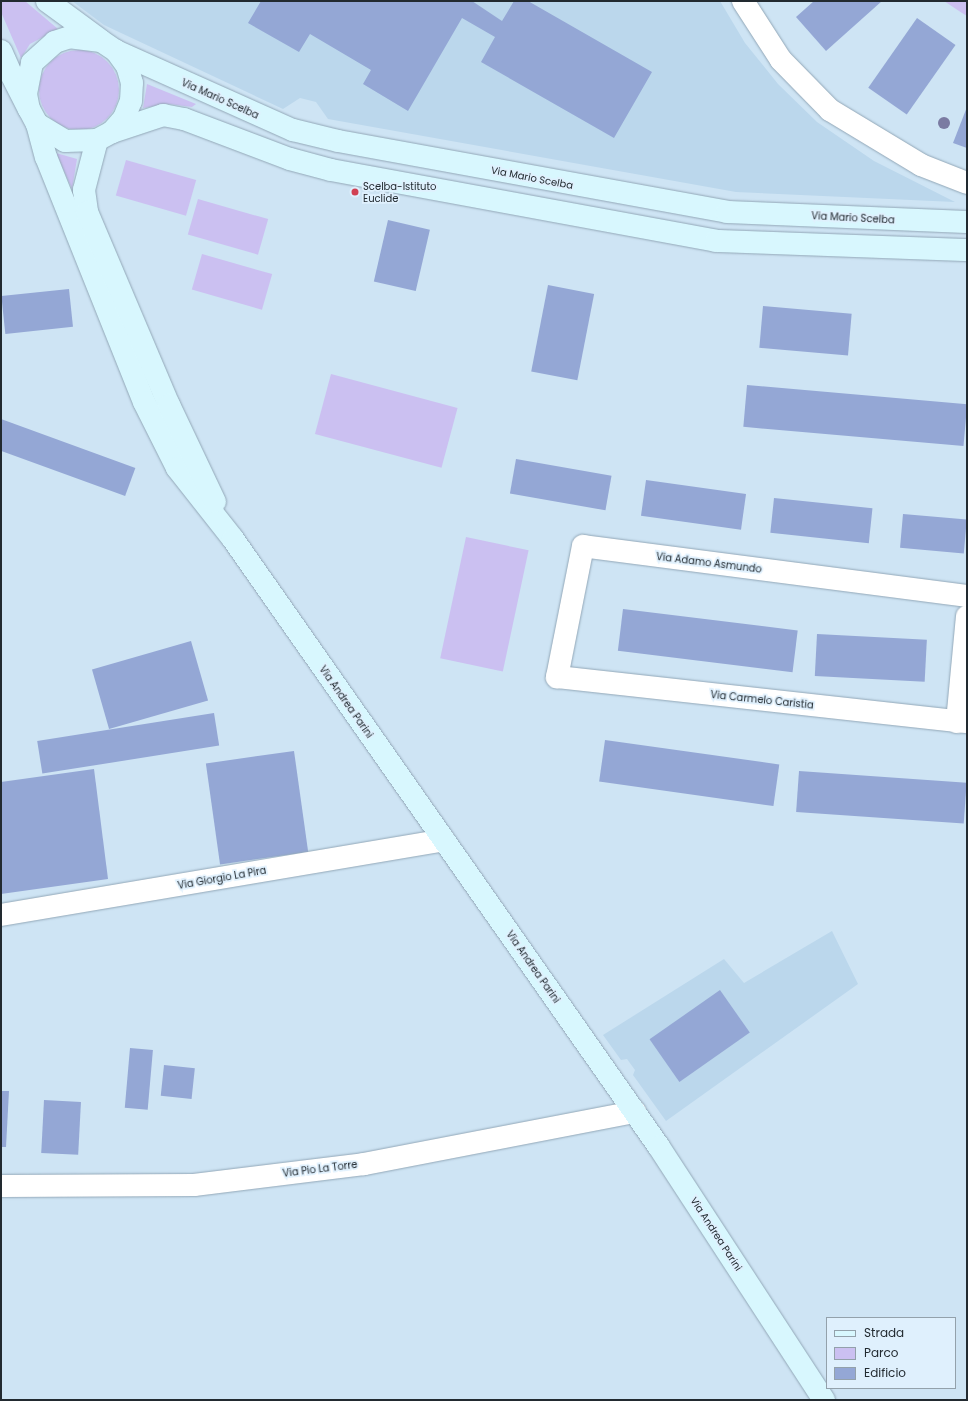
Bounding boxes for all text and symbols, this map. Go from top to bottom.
street label: Via Mario Scelba [179,77,261,121]
street label: Via Mario Scelba [490,164,574,192]
place label: Scelba-Istituto Euclide [363,180,436,204]
marker: Scelba-Istituto Euclide [350,187,360,197]
street label: Via Mario Scelba [811,210,895,226]
street label: Via Adamo Asmundo [655,551,763,575]
street label: Via Andrea Parini [317,664,375,740]
street label: Via Carmelo Caristia [710,689,814,711]
street label: Via Giorgio La Pira [177,864,267,892]
street label: Via Andrea Parini [504,929,562,1005]
street label: Via Pio La Torre [282,1158,358,1180]
street label: Via Andrea Parini [688,1195,744,1273]
legend [826,1317,956,1389]
text: Strada [864,1324,904,1341]
text: Parco [864,1344,899,1361]
text: Edificio [864,1364,906,1381]

